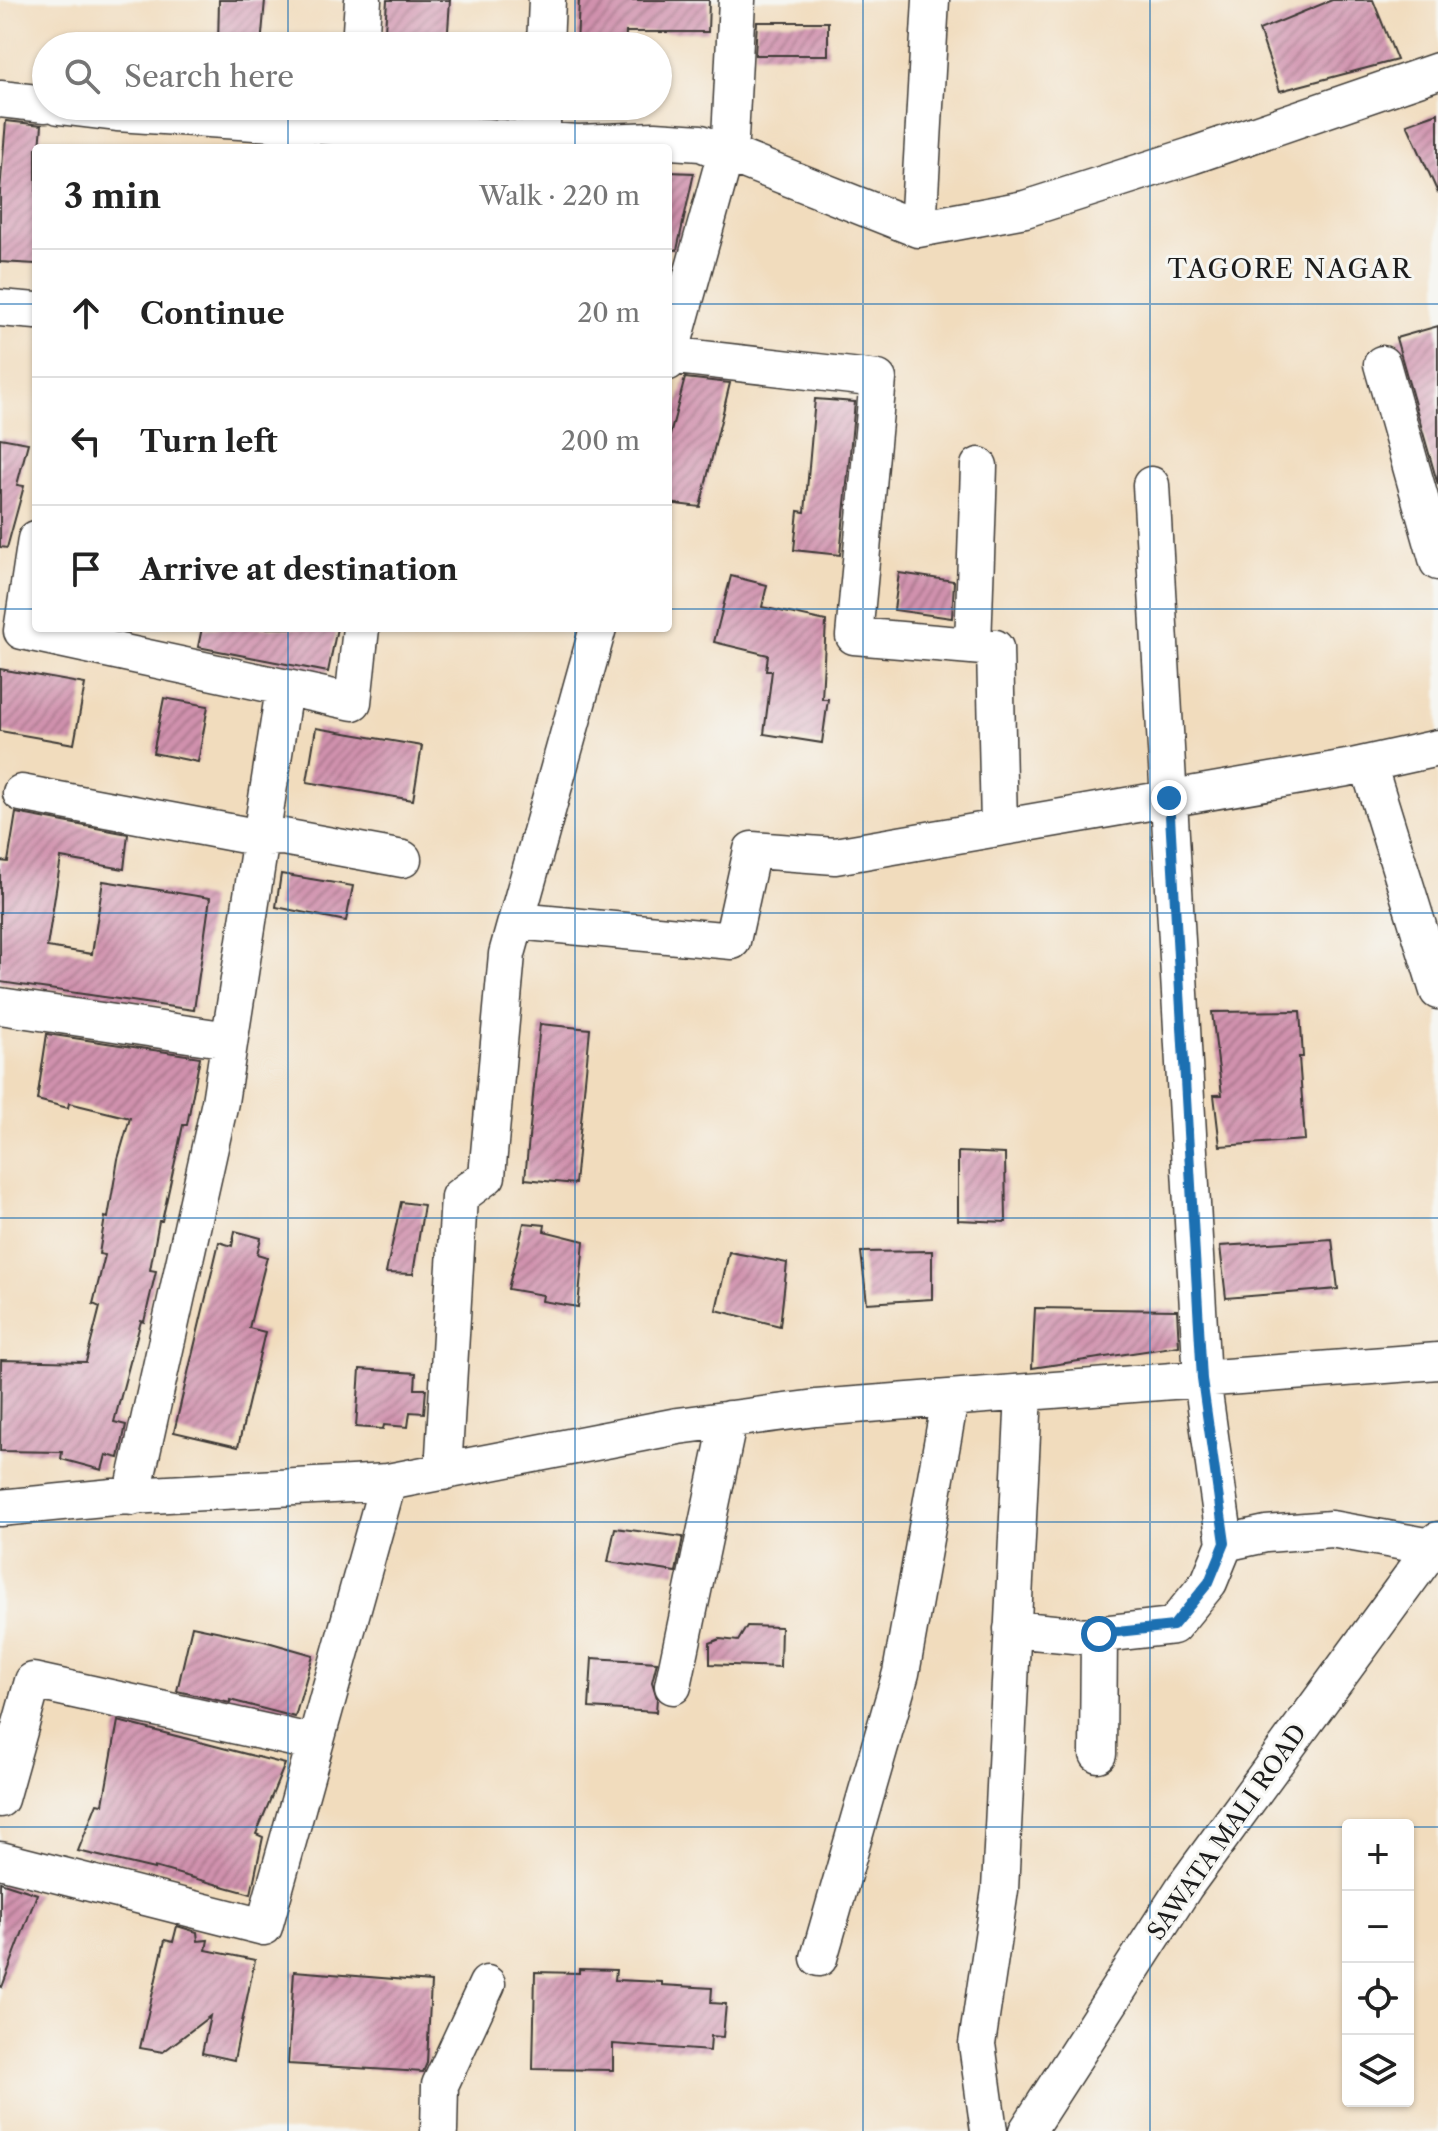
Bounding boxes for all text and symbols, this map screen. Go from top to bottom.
search box [32,32,672,120]
icon: search [60,54,104,98]
text: Search here [124,58,294,95]
text: 3 min [64,175,161,217]
text: Walk · 220 m [479,180,640,212]
district label: TAGORE NAGAR [1168,253,1412,285]
icon: ahead [64,291,108,335]
text: Continue [140,295,285,332]
text: 20 m [577,297,640,329]
icon: left [64,419,108,463]
text: Turn left [140,423,277,460]
text: 200 m [561,425,640,457]
icon: arrive [64,547,108,591]
text: Arrive at destination [140,551,458,588]
route end [1151,780,1187,816]
route start [1081,1616,1117,1652]
street label: SAWATA MALI ROAD [1141,1718,1312,1945]
map controls [1342,1819,1414,2107]
button: + [1342,1819,1414,1891]
button: − [1342,1891,1414,1963]
button: locate [1342,1963,1414,2035]
button: layers [1342,2035,1414,2107]

